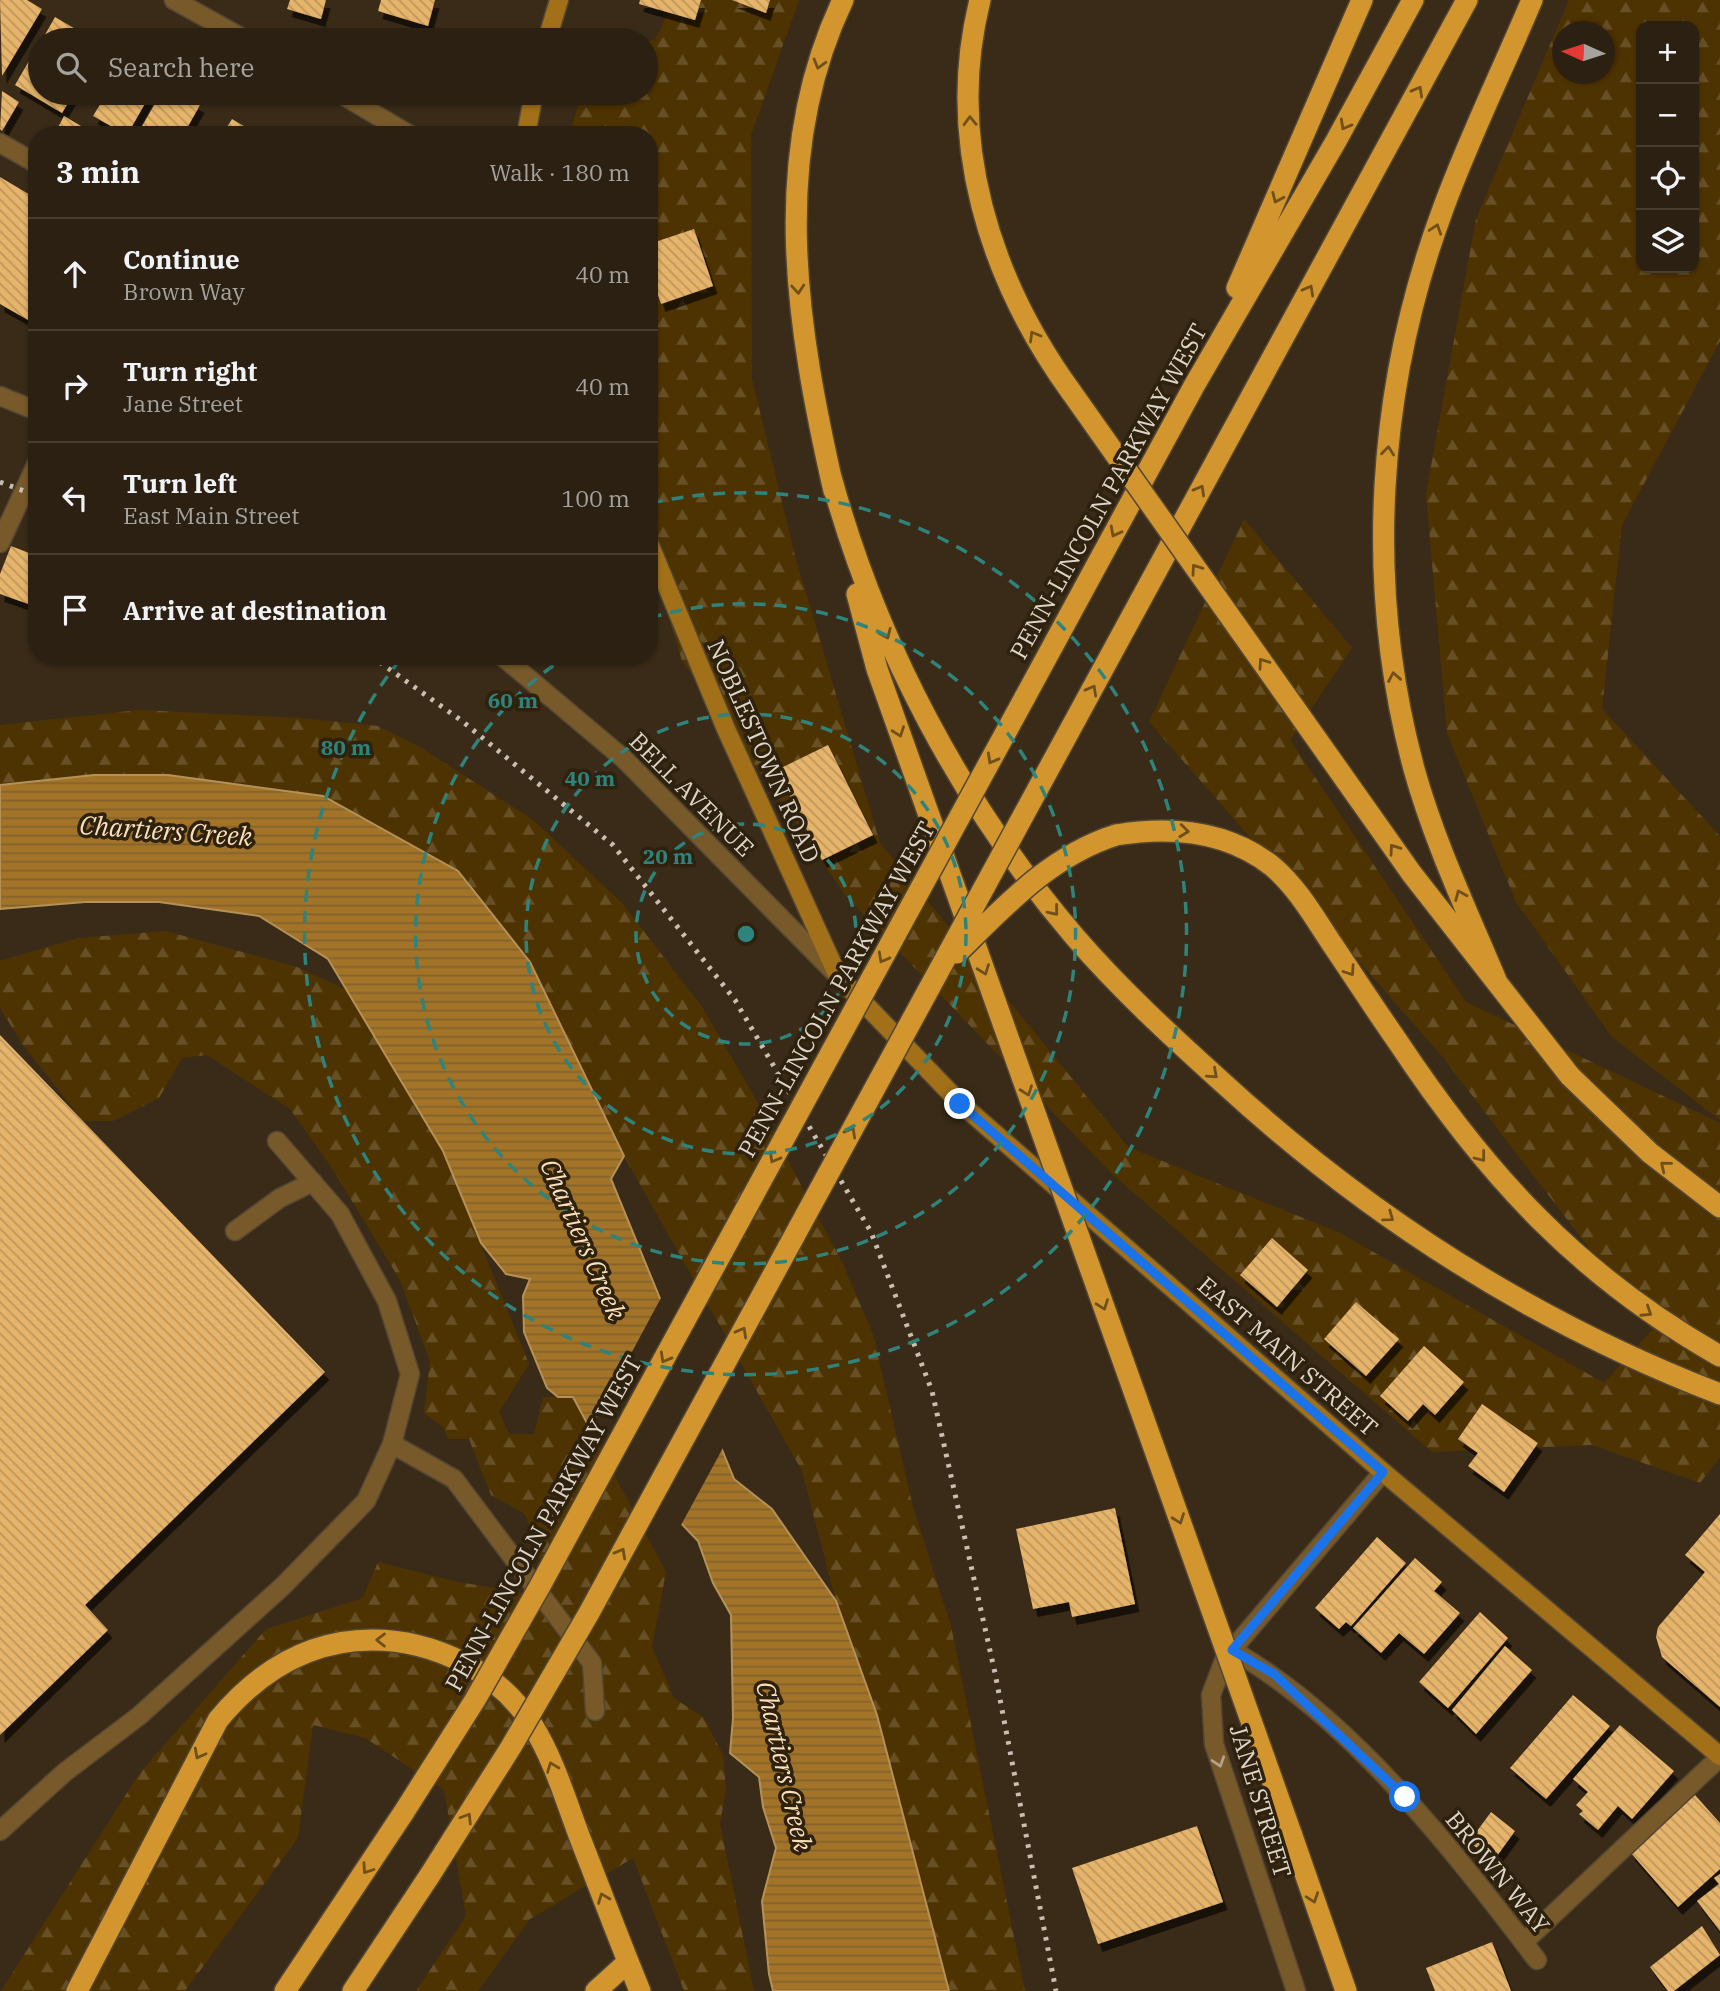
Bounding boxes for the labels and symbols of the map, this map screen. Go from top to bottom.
north arrow [1552,21,1615,84]
one-way arrow [813,58,828,70]
one-way arrow [1409,85,1423,98]
one-way arrow [962,115,977,126]
one-way arrow [1340,117,1353,130]
one-way arrow [1271,190,1285,203]
one-way arrow [1428,224,1443,236]
one-way arrow [790,284,805,295]
one-way arrow [1301,285,1314,298]
street label: PENN-LINCOLN PARKWAY WEST [1002,317,1214,665]
one-way arrow [1030,331,1043,344]
one-way arrow [1380,445,1395,457]
one-way arrow [1192,485,1205,498]
one-way arrow [1109,525,1123,537]
one-way arrow [1192,564,1204,577]
one-way arrow [878,627,892,639]
street label: NOBLESTOWN ROAD [700,634,828,868]
one-way arrow [1259,658,1271,671]
one-way arrow [1387,672,1402,683]
one-way arrow [1083,685,1097,697]
text: 60 m [488,686,538,714]
street label: BELL AVENUE [623,725,761,863]
one-way arrow [891,726,905,738]
text: 80 m [321,733,371,761]
one-way arrow [986,751,1000,764]
text: 40 m [565,764,615,792]
water label: Chartiers Creek [78,807,254,853]
street label: PENN-LINCOLN PARKWAY WEST [730,815,942,1163]
one-way arrow [1179,823,1190,838]
text: 20 m [643,842,693,870]
one-way arrow [1390,844,1402,857]
one-way arrow [1454,889,1468,902]
one-way arrow [1046,904,1059,916]
centre of rings [734,922,758,946]
one-way arrow [877,951,891,964]
one-way arrow [976,963,990,975]
one-way arrow [1342,964,1355,977]
one-way arrow [1205,1066,1218,1079]
one-way arrow [1019,1084,1033,1096]
route end [944,1088,975,1119]
one-way arrow [843,1127,856,1140]
one-way arrow [1473,1150,1486,1162]
one-way arrow [769,1151,782,1163]
water label: Chartiers Creek [533,1153,635,1325]
one-way arrow [1661,1162,1674,1174]
one-way arrow [1382,1209,1394,1221]
street label: EAST MAIN STREET [1191,1269,1385,1443]
one-way arrow [1095,1298,1109,1310]
one-way arrow [1640,1303,1653,1316]
one-way arrow [734,1327,747,1339]
street label: PENN-LINCOLN PARKWAY WEST [437,1349,649,1697]
one-way arrow [660,1351,673,1363]
one-way arrow [1171,1513,1185,1525]
one-way arrow [613,1548,627,1560]
one-way arrow [375,1633,386,1648]
water label: Chartiers Creek [749,1678,821,1854]
street label: JANE STREET [1223,1721,1299,1881]
one-way arrow [194,1747,207,1759]
one-way arrow [1211,1756,1226,1768]
one-way arrow [547,1762,561,1774]
route start [1389,1781,1420,1812]
street label: BROWN WAY [1439,1804,1557,1940]
one-way arrow [458,1812,471,1825]
one-way arrow [362,1861,375,1874]
one-way arrow [1305,1891,1319,1903]
one-way arrow [598,1893,612,1905]

